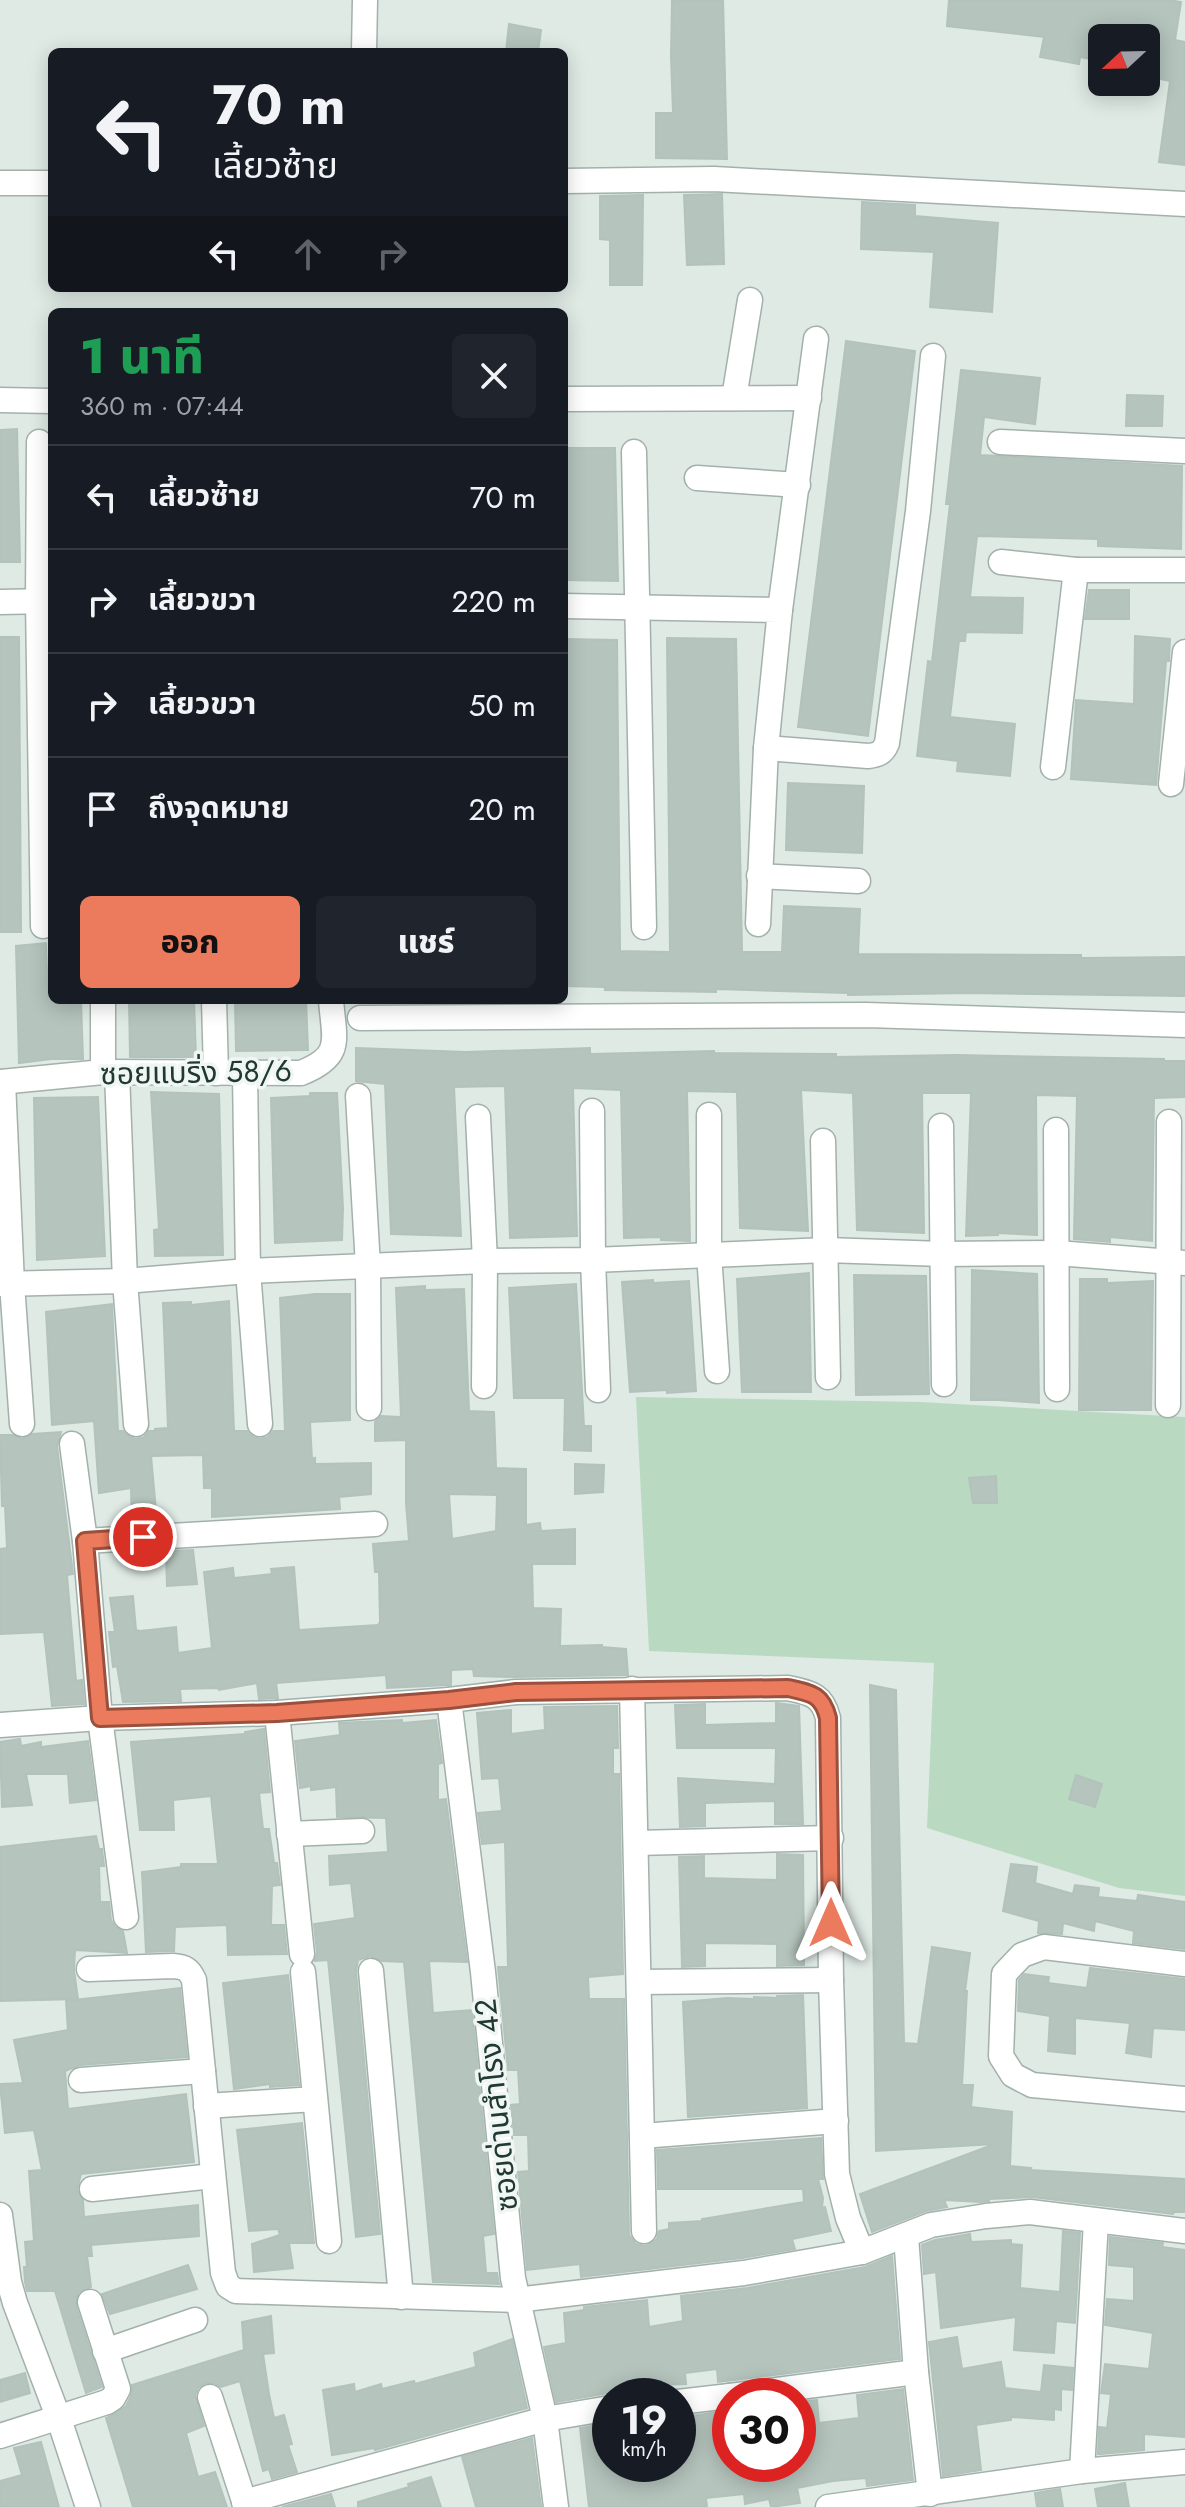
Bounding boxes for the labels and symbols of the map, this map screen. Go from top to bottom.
north arrow [1088,24,1160,96]
street label: ซอยแบริ่ง 58/6 [100,1049,292,1095]
pin [109,1503,177,1571]
position arrow [789,1881,873,1965]
street label: ซอยด่านสำโรง 42 [463,1997,529,2213]
speed limit sign: 30 [712,2378,816,2482]

